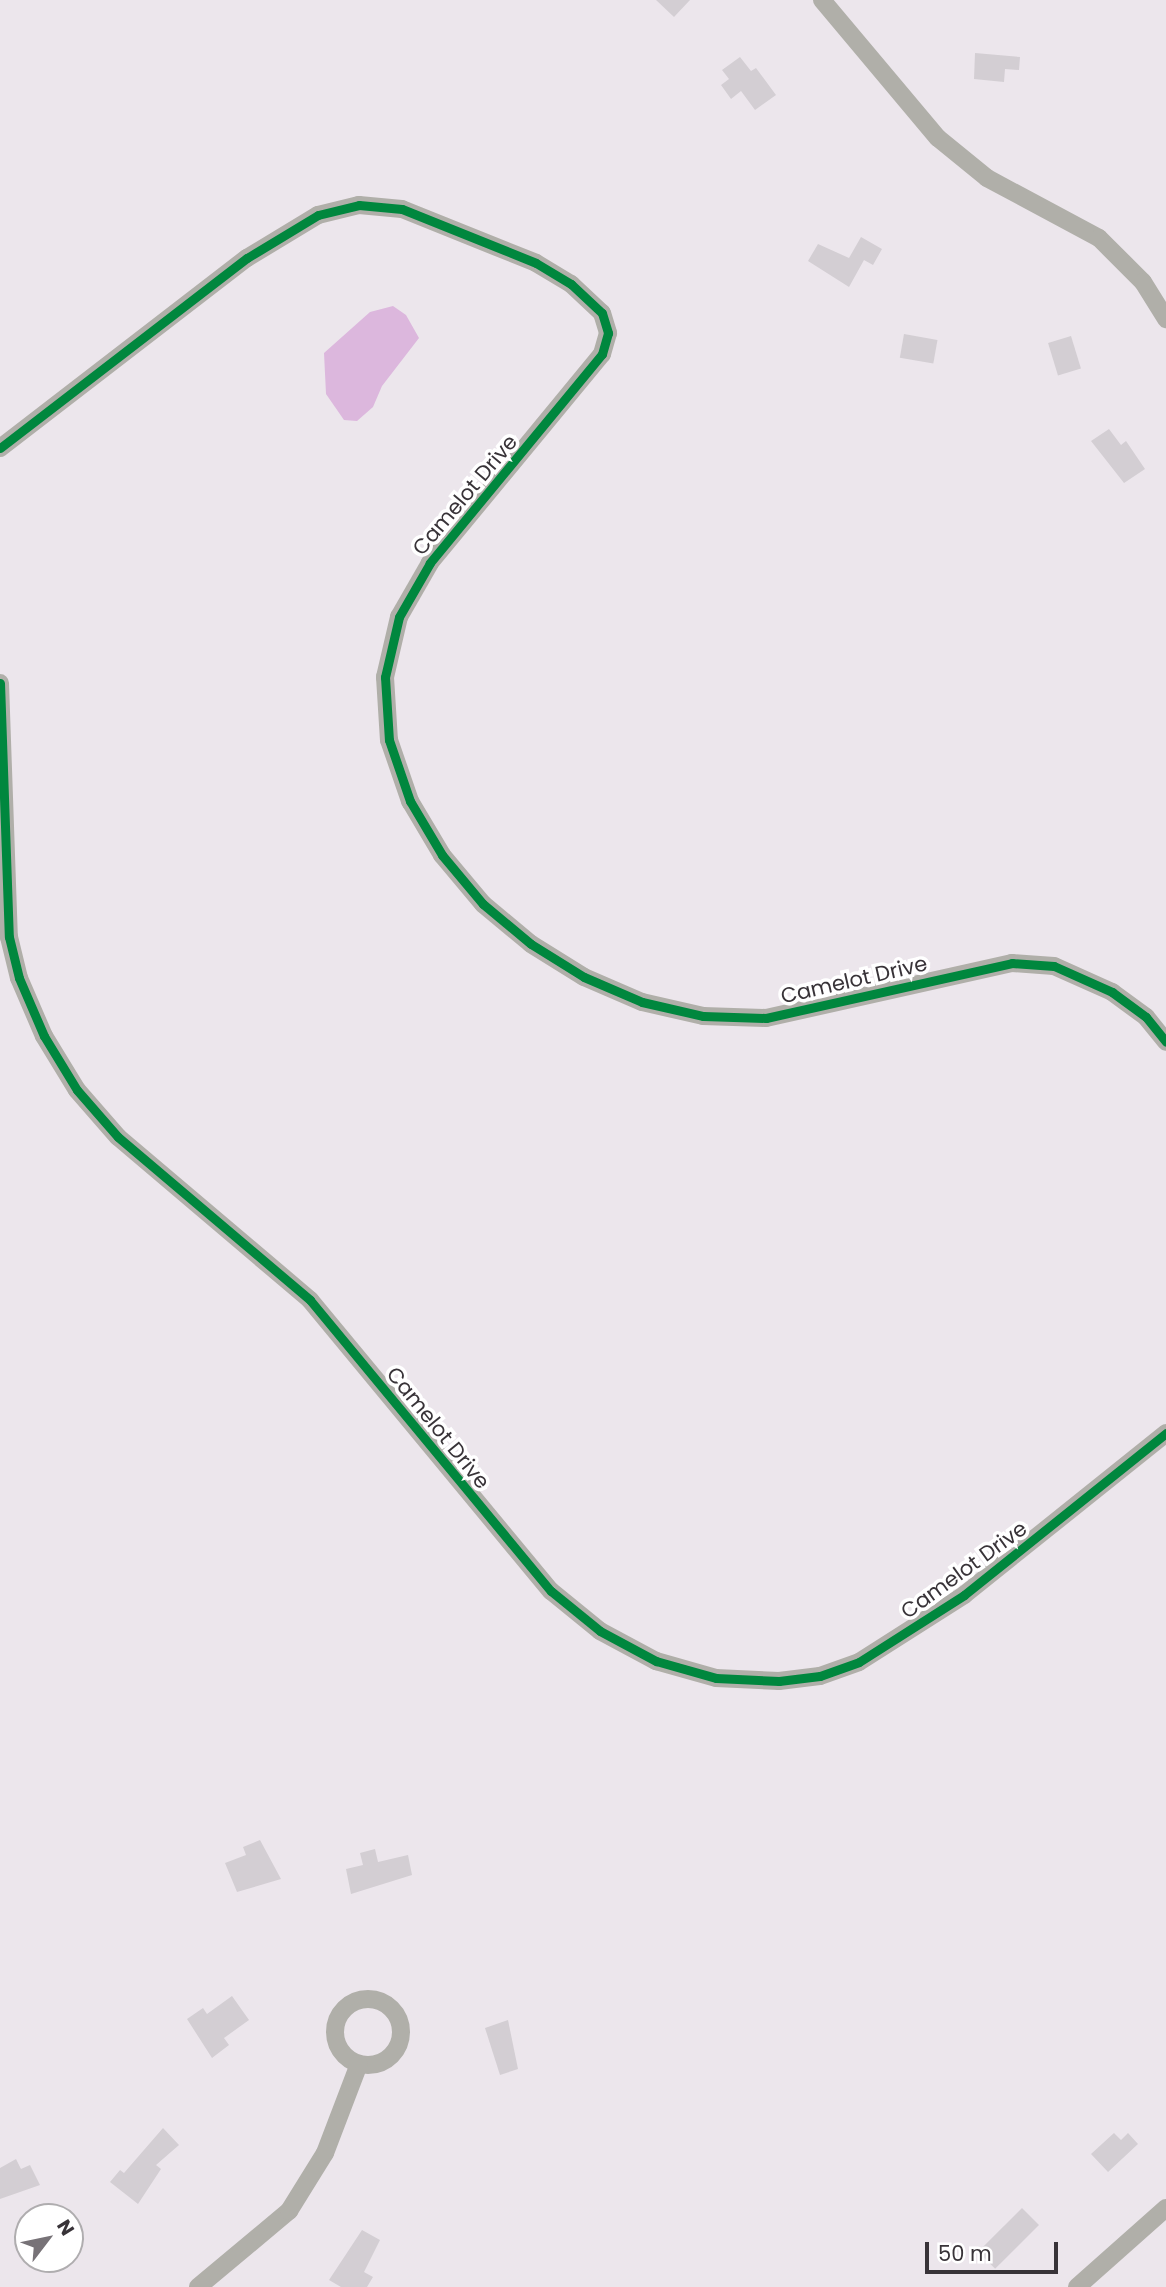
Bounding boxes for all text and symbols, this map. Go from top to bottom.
street label: Camelot Drive [407,430,523,560]
street label: Camelot Drive [778,951,930,1009]
street label: Camelot Drive [381,1362,495,1494]
street label: Camelot Drive [896,1516,1032,1624]
north arrow [14,2203,84,2273]
text: N [50,2214,81,2241]
scale bar [928,2228,1061,2272]
text: 50 m [938,2239,992,2268]

